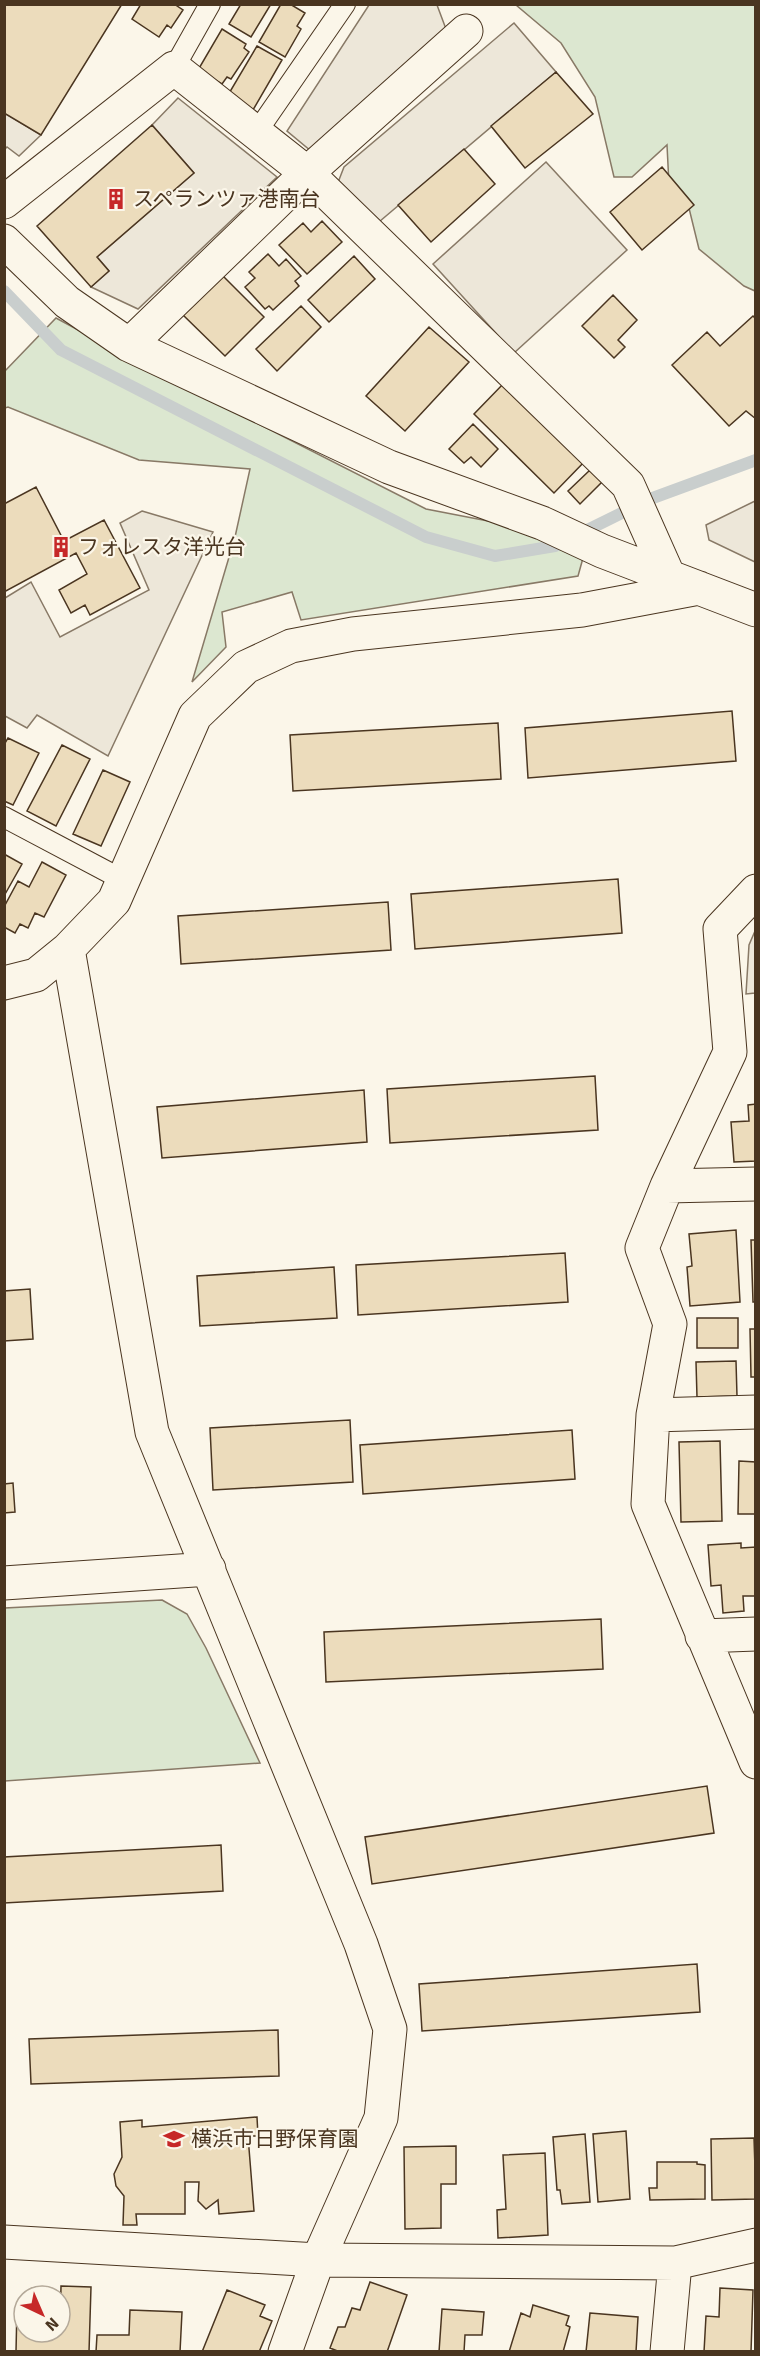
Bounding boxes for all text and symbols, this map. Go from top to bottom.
place label: スペランツァ港南台 [133,186,321,212]
building icon: スペランツァ港南台 [104,187,128,211]
place label: フォレスタ洋光台 [78,534,246,560]
building icon: フォレスタ洋光台 [49,535,73,559]
place label: 横浜市日野保育園 [191,2126,359,2152]
school or university icon: 横浜市日野保育園 [162,2127,186,2151]
north arrow [12,2284,72,2344]
text: N [41,2313,63,2335]

